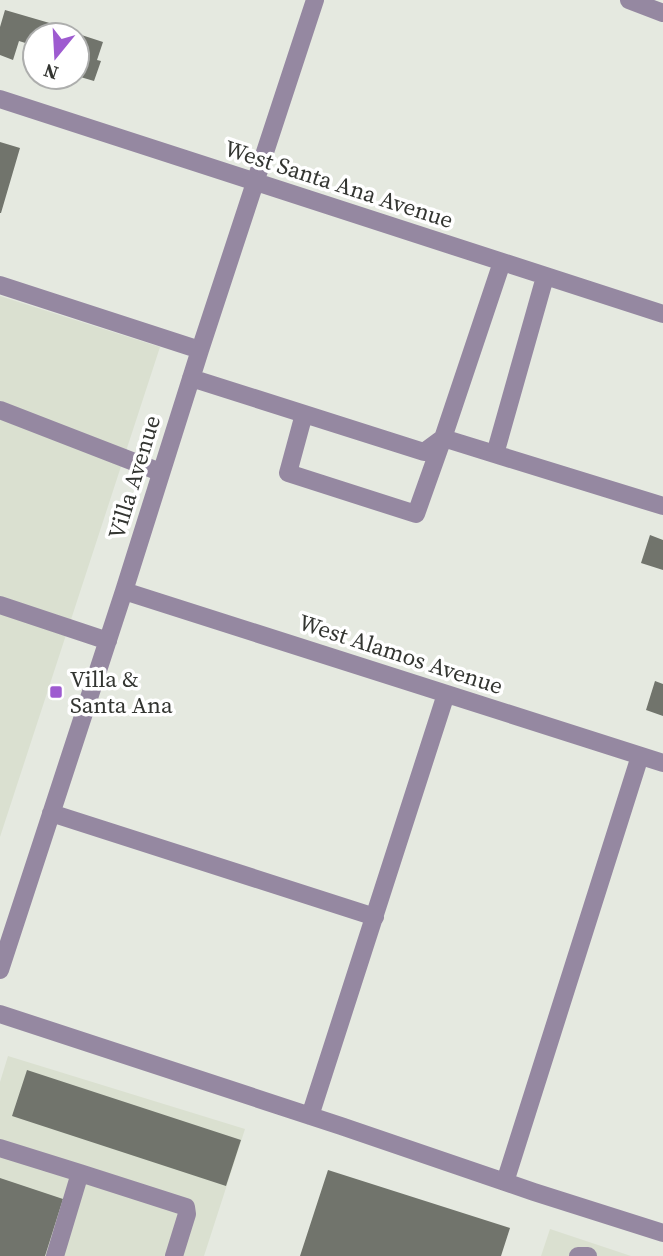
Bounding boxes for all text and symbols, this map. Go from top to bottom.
north arrow [21,21,91,91]
text: N [40,58,61,87]
street label: West Santa Ana Avenue [221,132,457,236]
street label: Villa Avenue [100,411,168,543]
street label: West Alamos Avenue [295,606,507,702]
place label: Villa & Santa Ana [70,663,173,721]
marker: Villa & Santa Ana [48,684,64,700]

